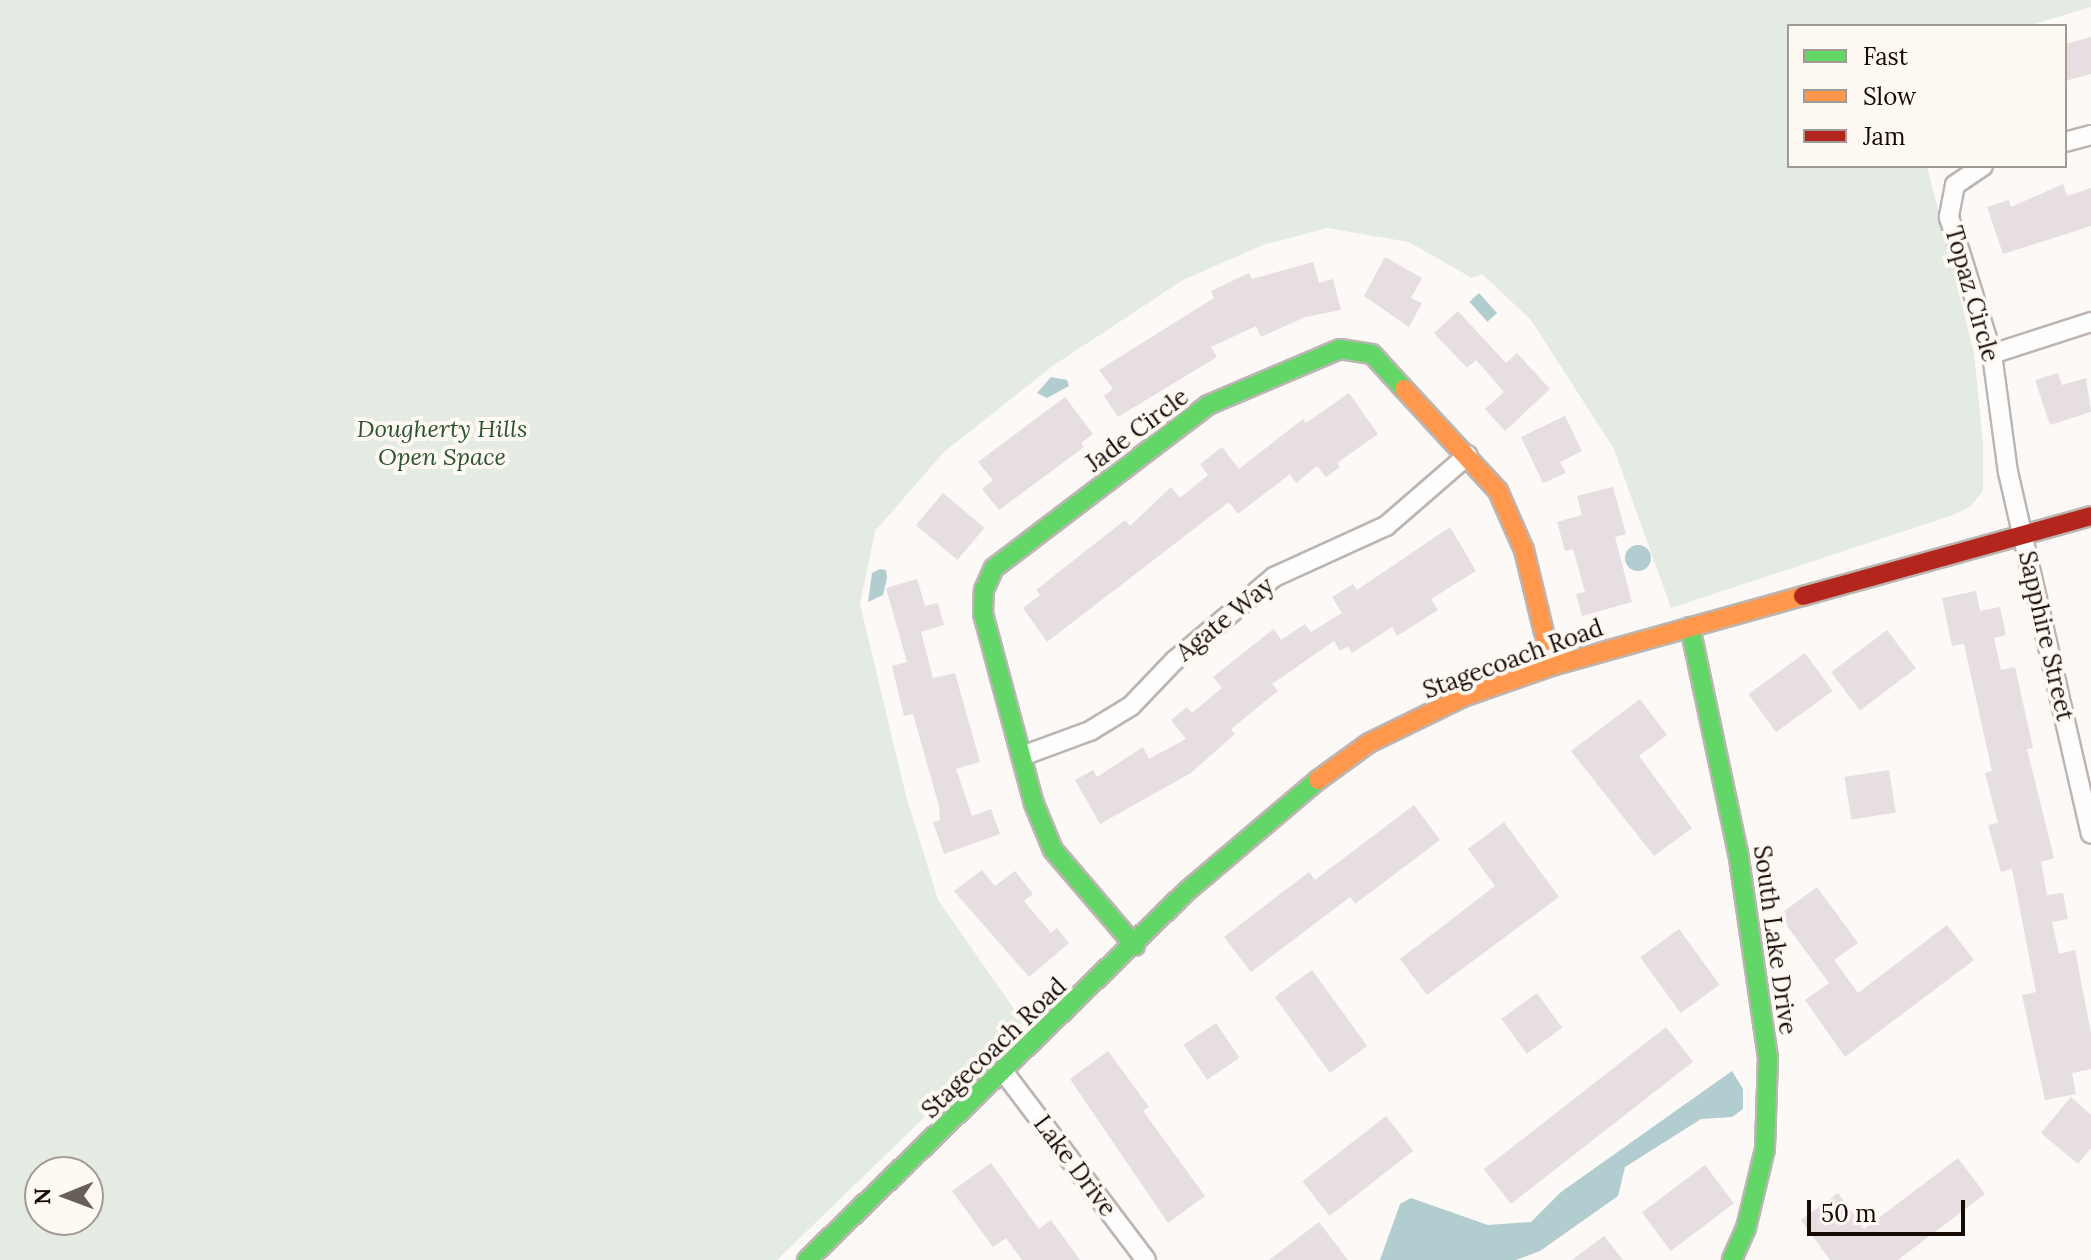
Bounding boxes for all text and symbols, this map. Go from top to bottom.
legend [1787,24,2067,168]
text: Fast [1863,41,1908,72]
text: Slow [1863,81,1916,112]
text: Jam [1863,121,1905,152]
street label: Topaz Circle [1939,223,2005,365]
street label: Jade Circle [1080,382,1194,478]
park label: Dougherty Hills Open Space [357,415,527,471]
street label: Sapphire Street [2012,548,2080,724]
street label: Agate Way [1171,571,1279,667]
street label: Stagecoach Road [1419,613,1607,705]
street label: South Lake Drive [1747,844,1803,1036]
street label: Stagecoach Road [916,972,1072,1124]
street label: Lake Drive [1028,1110,1122,1222]
north arrow [24,1156,104,1236]
scale bar [1811,1184,1969,1234]
text: N [28,1188,56,1205]
text: 50 m [1821,1198,1877,1229]

